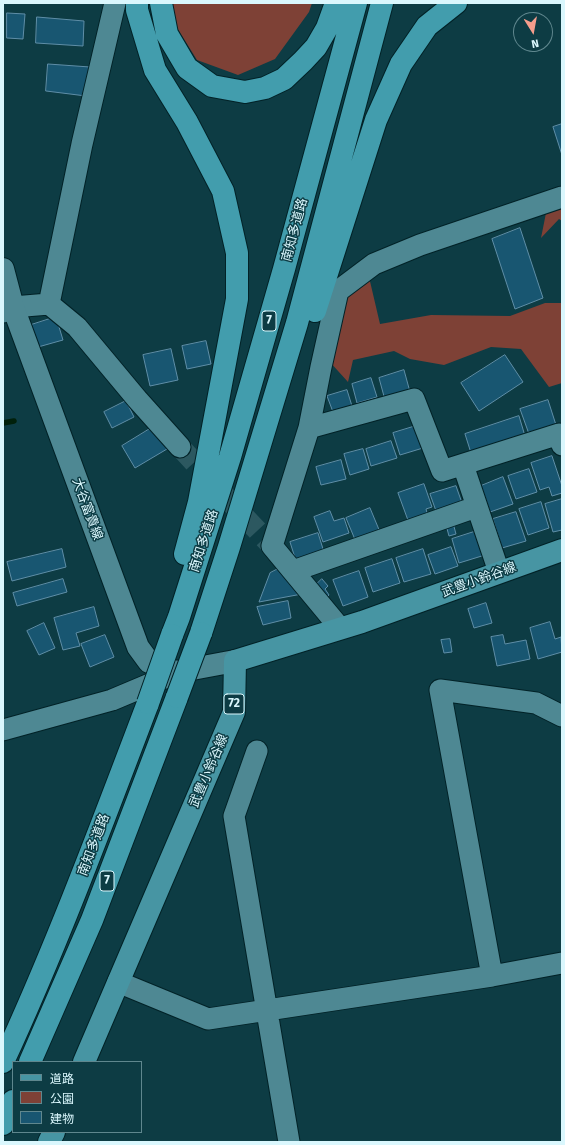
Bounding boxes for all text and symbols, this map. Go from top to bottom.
north arrow [513,12,553,52]
text: N [530,36,540,50]
street label: 南知多道路 [279,197,311,263]
road number: 7 [262,311,276,331]
street label: 大谷富貴線 [69,476,105,542]
street label: 南知多道路 [187,508,221,574]
street label: 武豊小鈴谷線 [440,559,518,601]
road number: 72 [224,694,244,714]
street label: 武豊小鈴谷線 [187,732,231,810]
street label: 南知多道路 [75,812,113,878]
road number: 7 [100,871,114,891]
legend [12,1061,142,1133]
text: 道路 [50,1072,74,1086]
text: 公園 [50,1092,74,1106]
text: 建物 [50,1112,74,1126]

